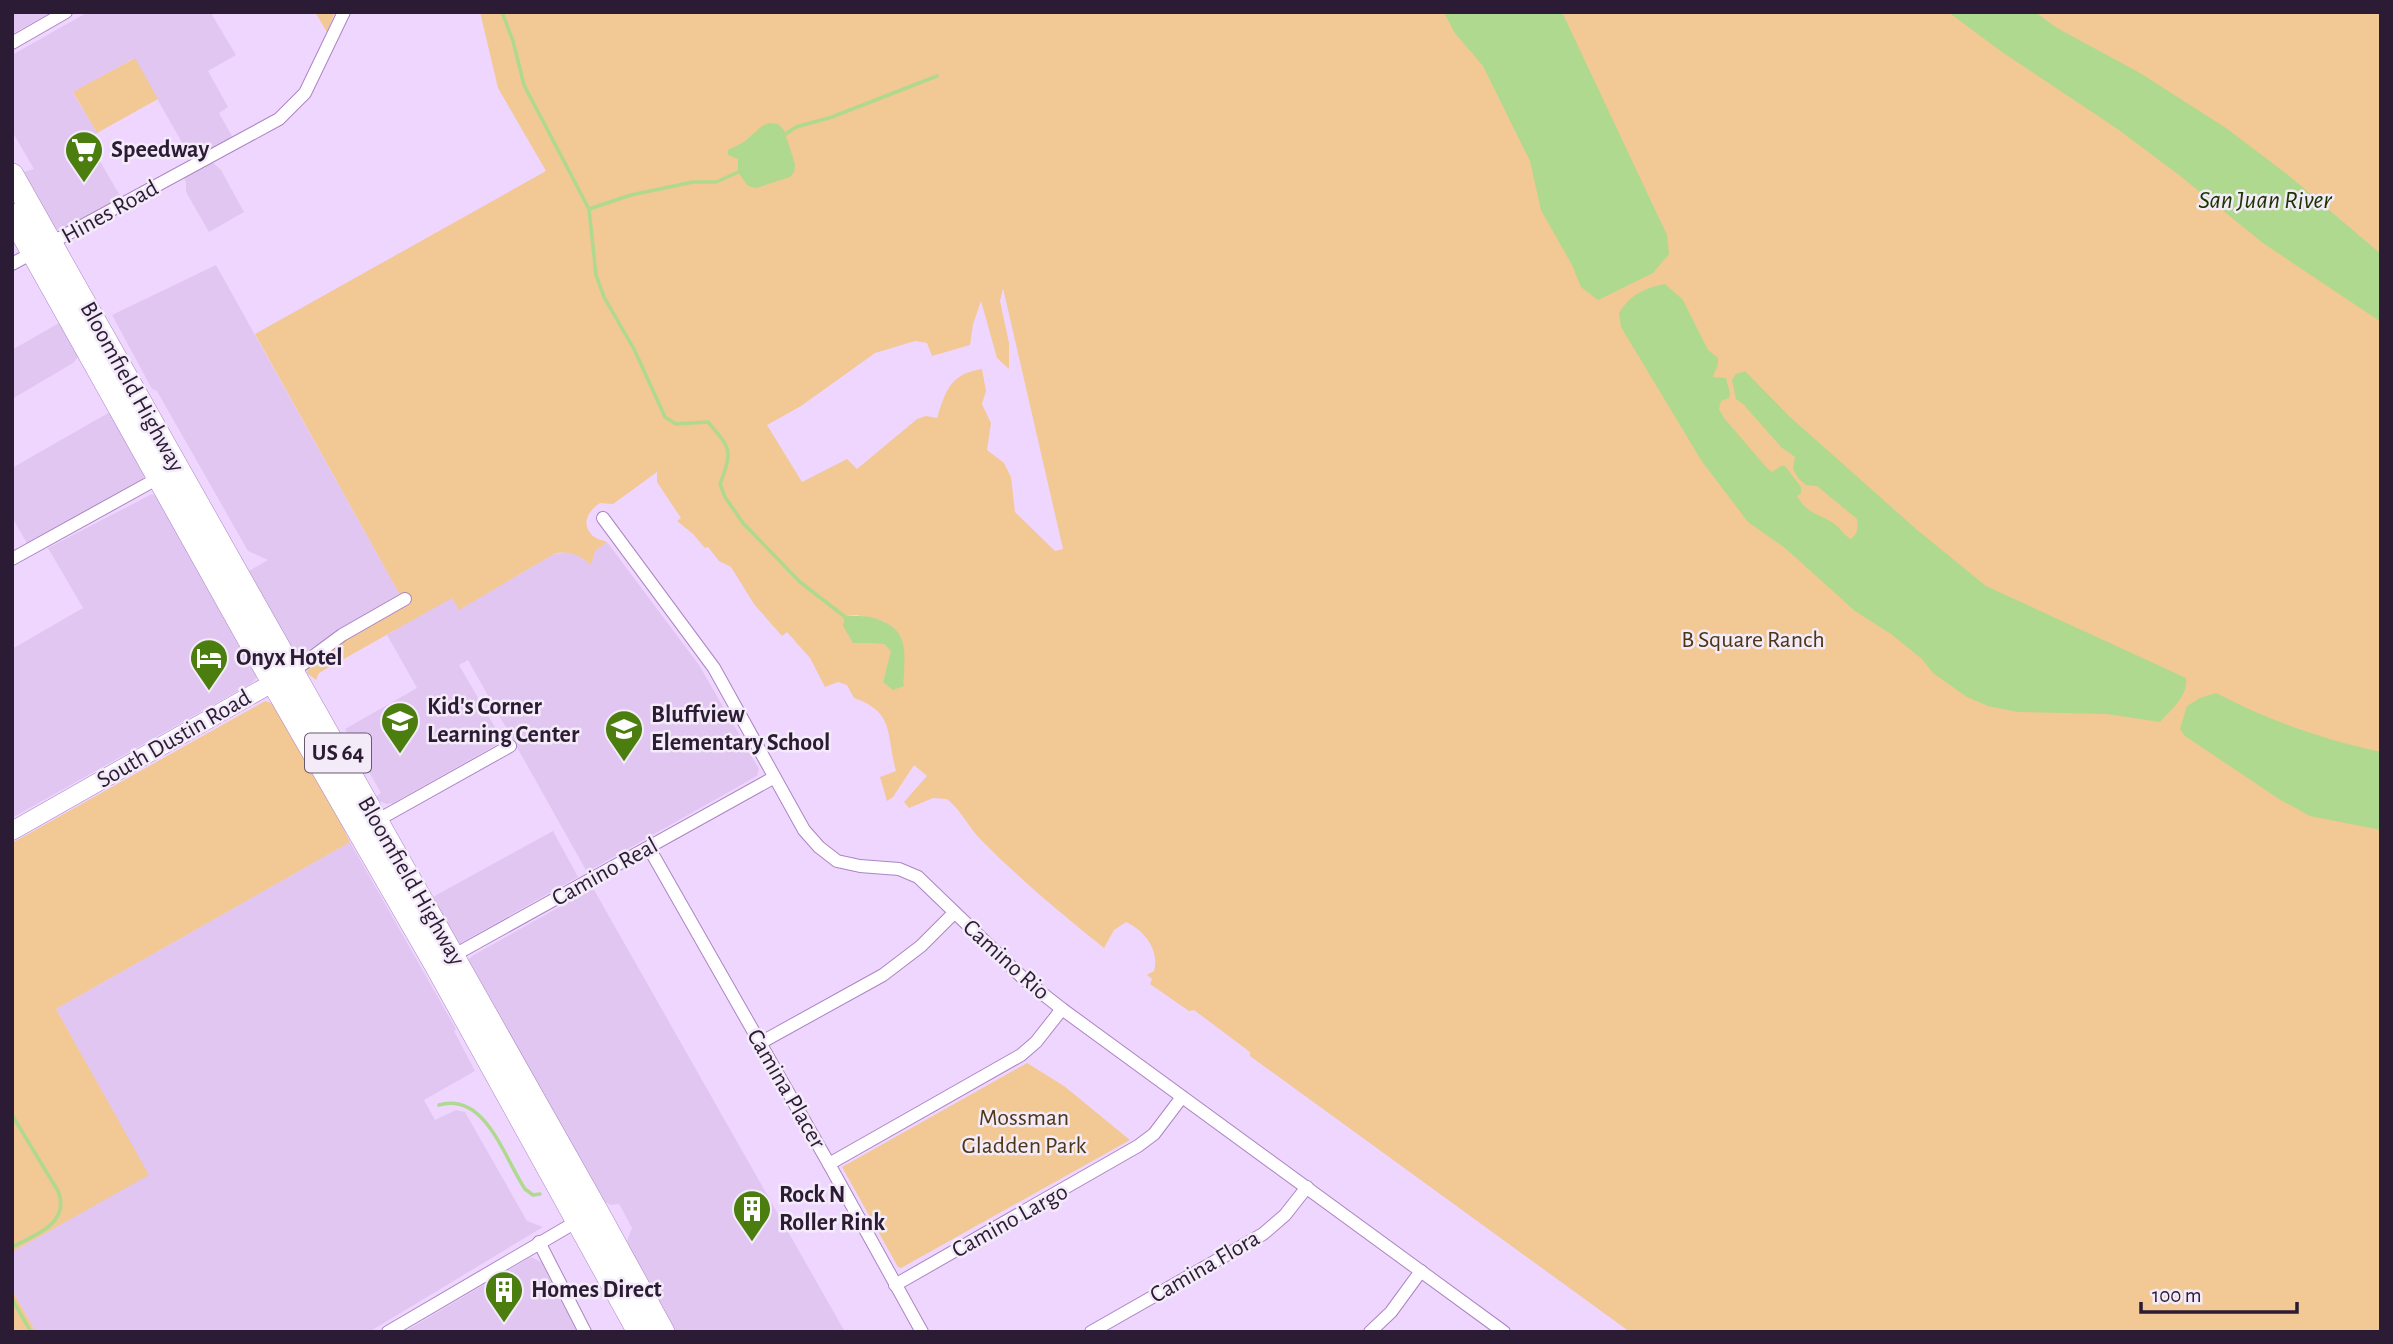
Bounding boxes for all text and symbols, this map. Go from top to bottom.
supermarket icon: Speedway [63,129,105,184]
place label: Speedway [111,138,209,162]
street label: Hines Road [58,176,162,248]
water label: San Juan River [2198,187,2333,213]
street label: Bloomfield Highway [75,298,189,476]
park label: B Square Ranch [1681,628,1825,652]
hotel icon: Onyx Hotel [188,637,230,692]
place label: Onyx Hotel [236,646,343,670]
street label: South Dustin Road [93,685,255,793]
place label: Kid's Corner Learning Center [427,695,580,747]
school or university icon: Kid's Corner Learning Center [379,700,421,755]
place label: Bluffview Elementary School [651,703,830,755]
school or university icon: Bluffview Elementary School [603,708,645,763]
road number: US 64 [305,734,371,772]
street label: Bloomfield Highway [353,792,469,970]
street label: Camino Real [548,833,662,911]
street label: Camino Rio [958,915,1054,1005]
street label: Camina Placer [742,1025,830,1153]
park label: Mossman Gladden Park [962,1106,1086,1158]
street label: Camino Largo [948,1179,1072,1263]
place label: Rock N Roller Rink [779,1183,885,1235]
building icon: Rock N Roller Rink [731,1188,773,1243]
street label: Camina Flora [1146,1226,1264,1308]
building icon: Homes Direct [483,1269,525,1324]
scale bar [2141,1270,2297,1314]
place label: Homes Direct [531,1278,662,1302]
text: 100 m [2152,1285,2202,1306]

